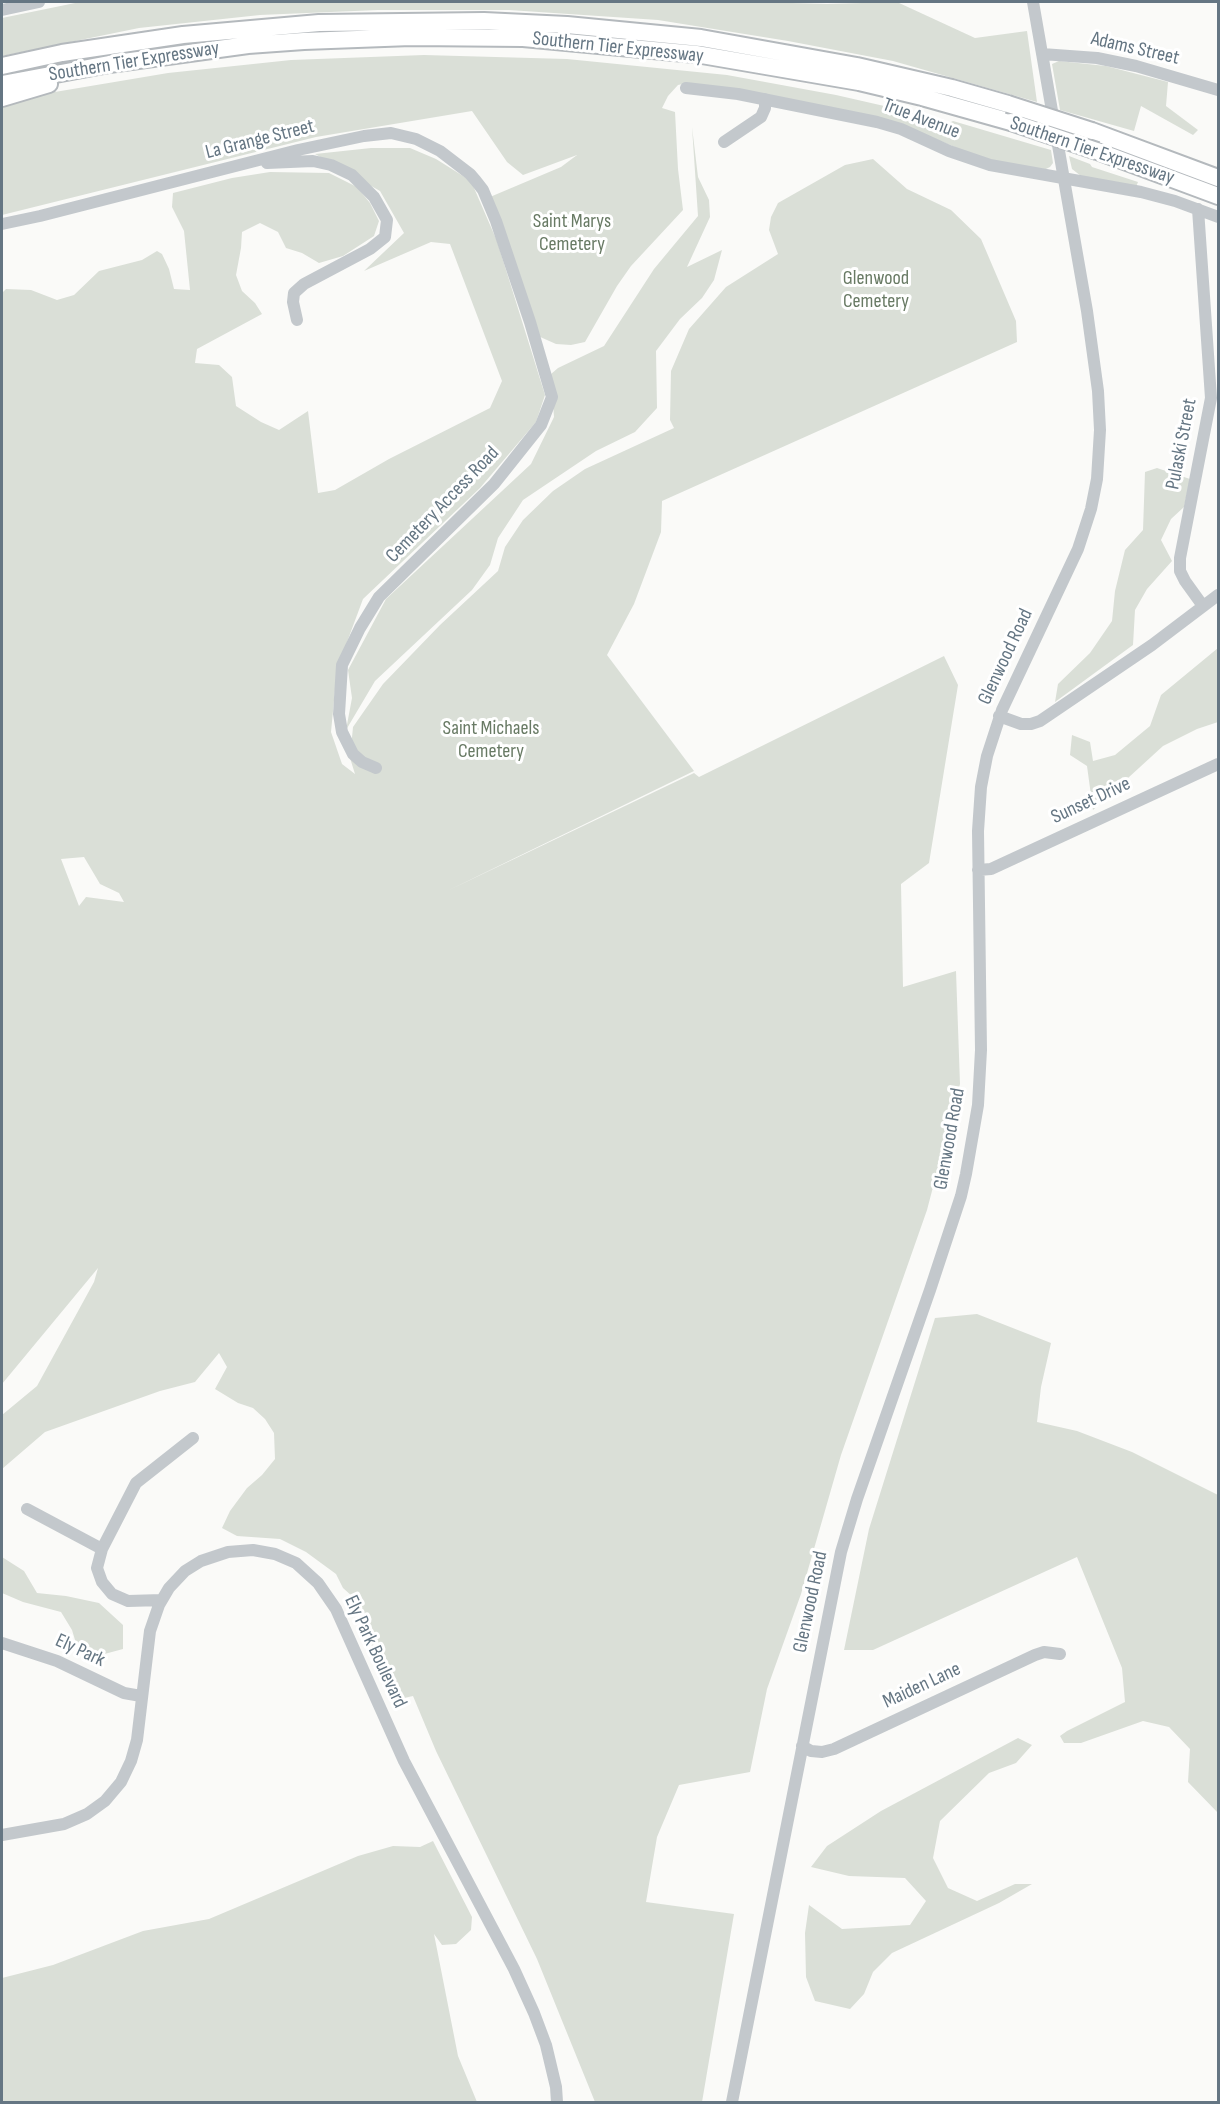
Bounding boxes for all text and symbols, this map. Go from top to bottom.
street label: Southern Tier Expressway [531,27,705,69]
street label: Adams Street [1089,27,1181,71]
street label: Southern Tier Expressway [47,37,221,87]
street label: True Avenue [879,93,963,145]
street label: Southern Tier Expressway [1007,112,1177,190]
street label: La Grange Street [203,115,317,165]
park label: Saint Marys Cemetery [533,210,611,257]
park label: Glenwood Cemetery [843,267,909,314]
street label: Pulaski Street [1161,396,1203,492]
street label: Cemetery Access Road [381,442,505,568]
street label: Glenwood Road [973,605,1039,709]
park label: Saint Michaels Cemetery [443,717,539,764]
street label: Sunset Drive [1047,772,1135,830]
street label: Glenwood Road [929,1086,971,1192]
street label: Glenwood Road [789,1549,833,1655]
street label: Ely Park Boulevard [338,1592,412,1712]
street label: Ely Park [51,1629,109,1673]
street label: Maiden Lane [879,1658,965,1714]

